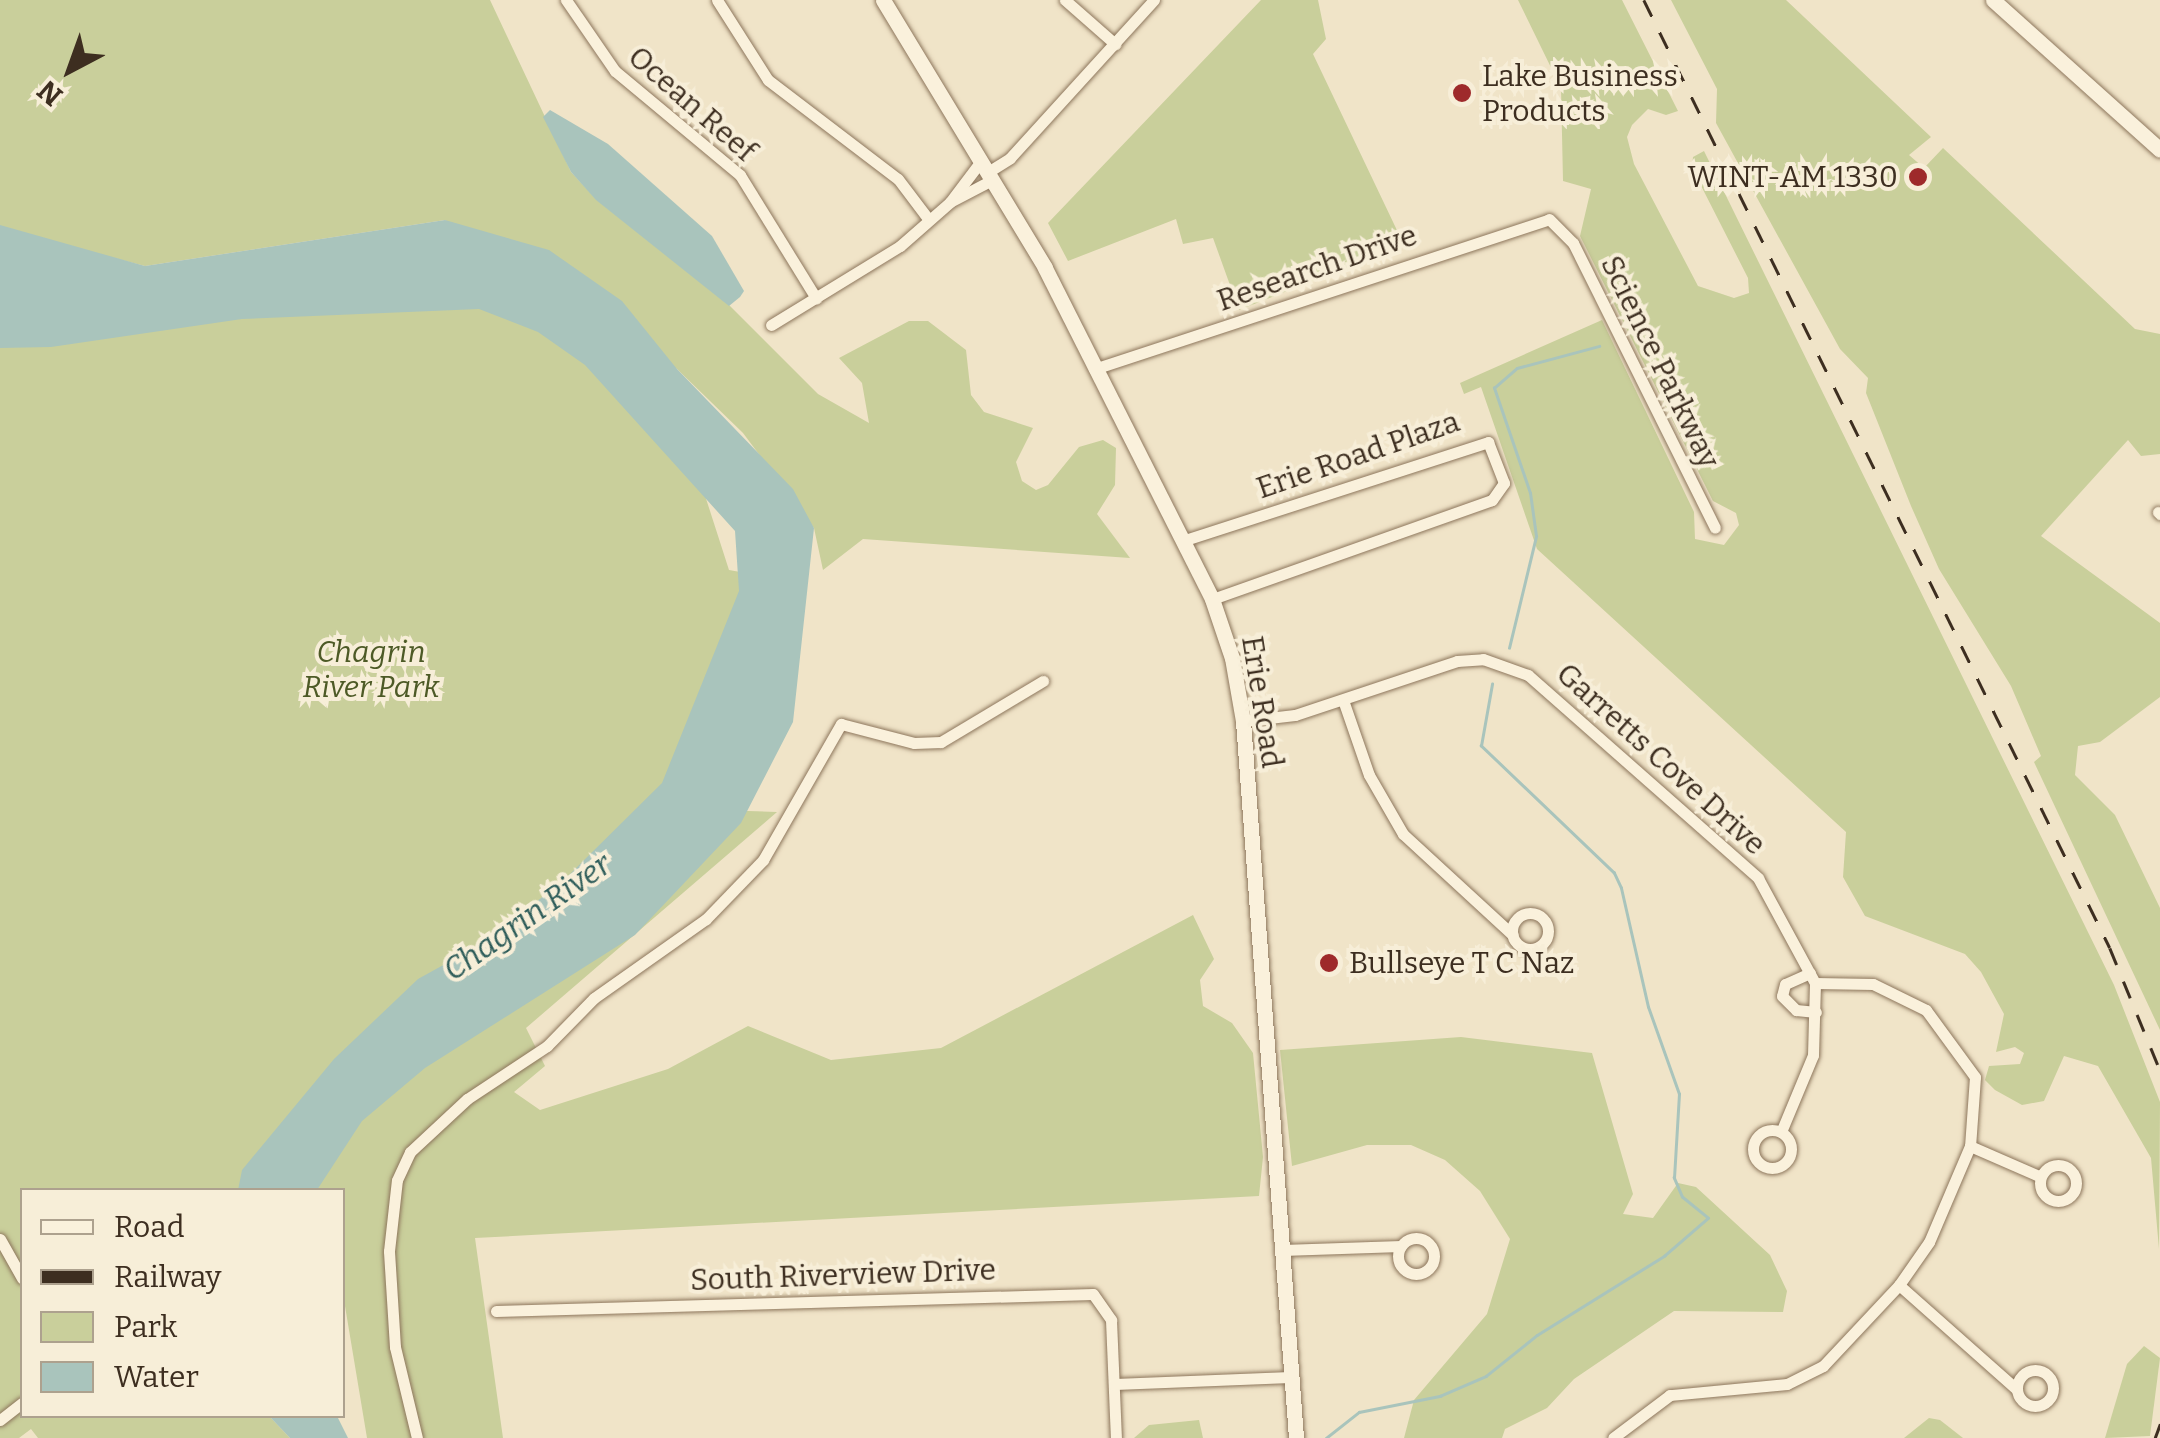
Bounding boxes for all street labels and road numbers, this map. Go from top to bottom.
street label: Ocean Reef [621,39,763,169]
street label: Research Drive [1212,217,1422,319]
street label: Science Parkway [1593,250,1727,474]
street label: Erie Road Plaza [1252,403,1464,507]
street label: Erie Road [1234,633,1290,771]
street label: Garretts Cove Drive [1549,656,1773,862]
street label: South Riverview Drive [690,1252,996,1298]

